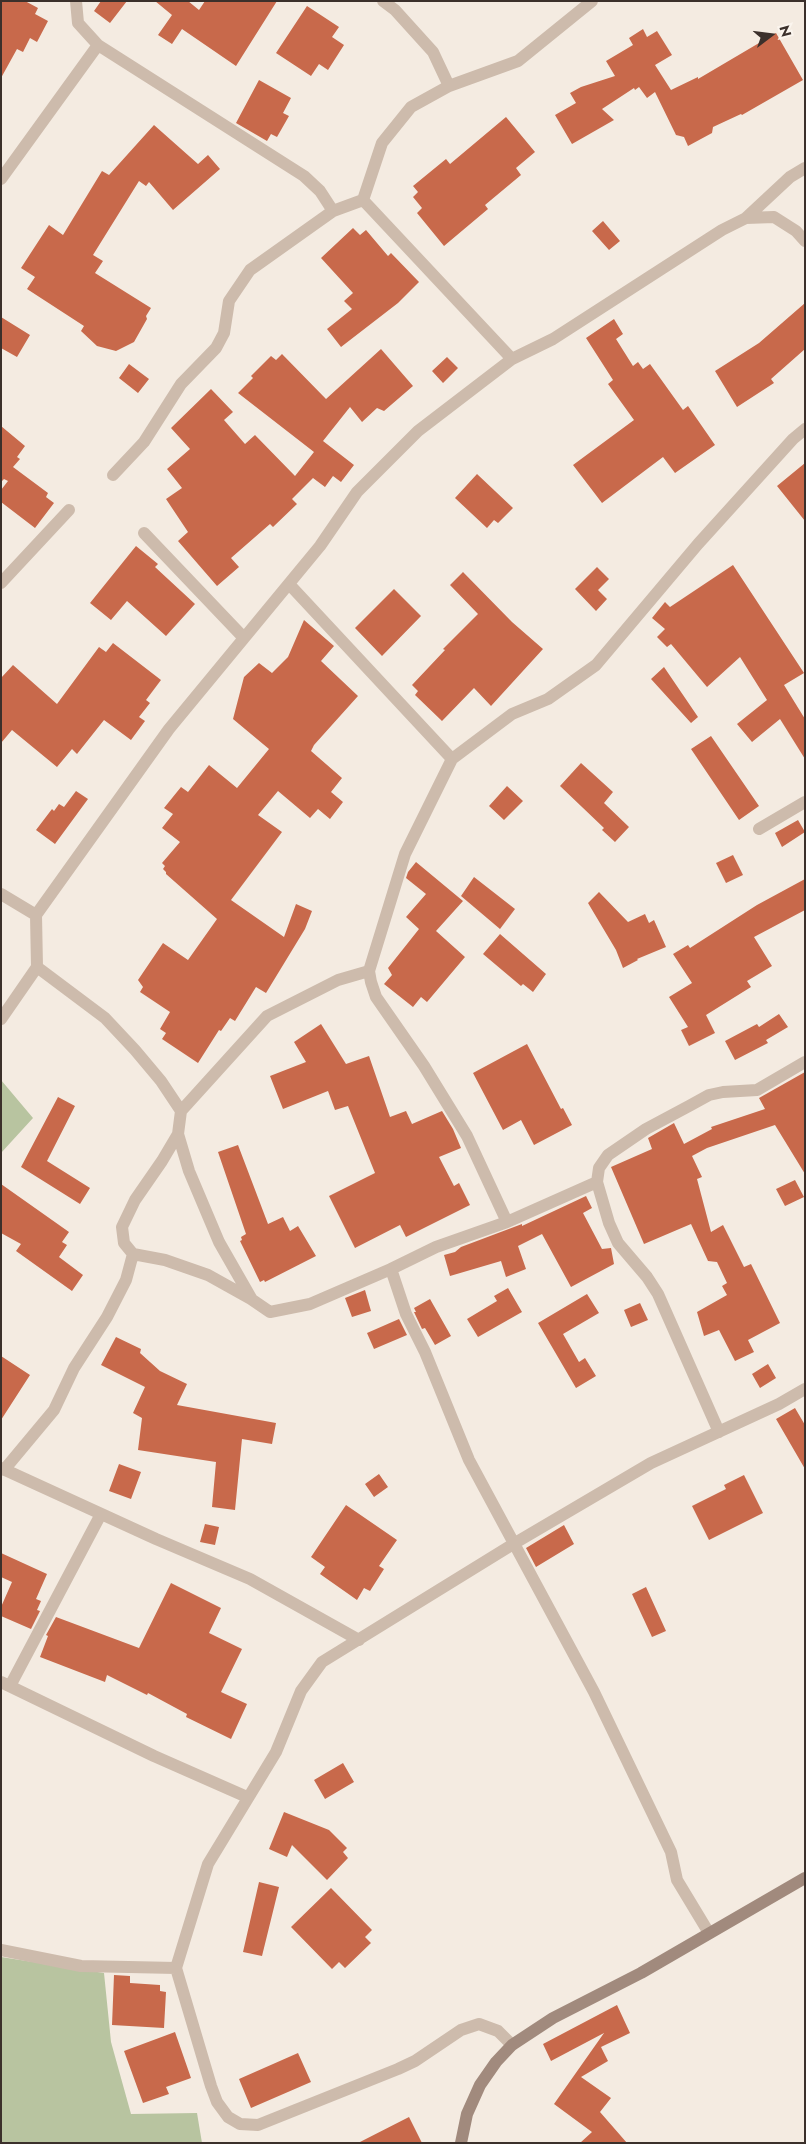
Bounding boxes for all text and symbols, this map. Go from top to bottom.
north arrow [746,10,796,60]
text: N [774,23,797,39]

